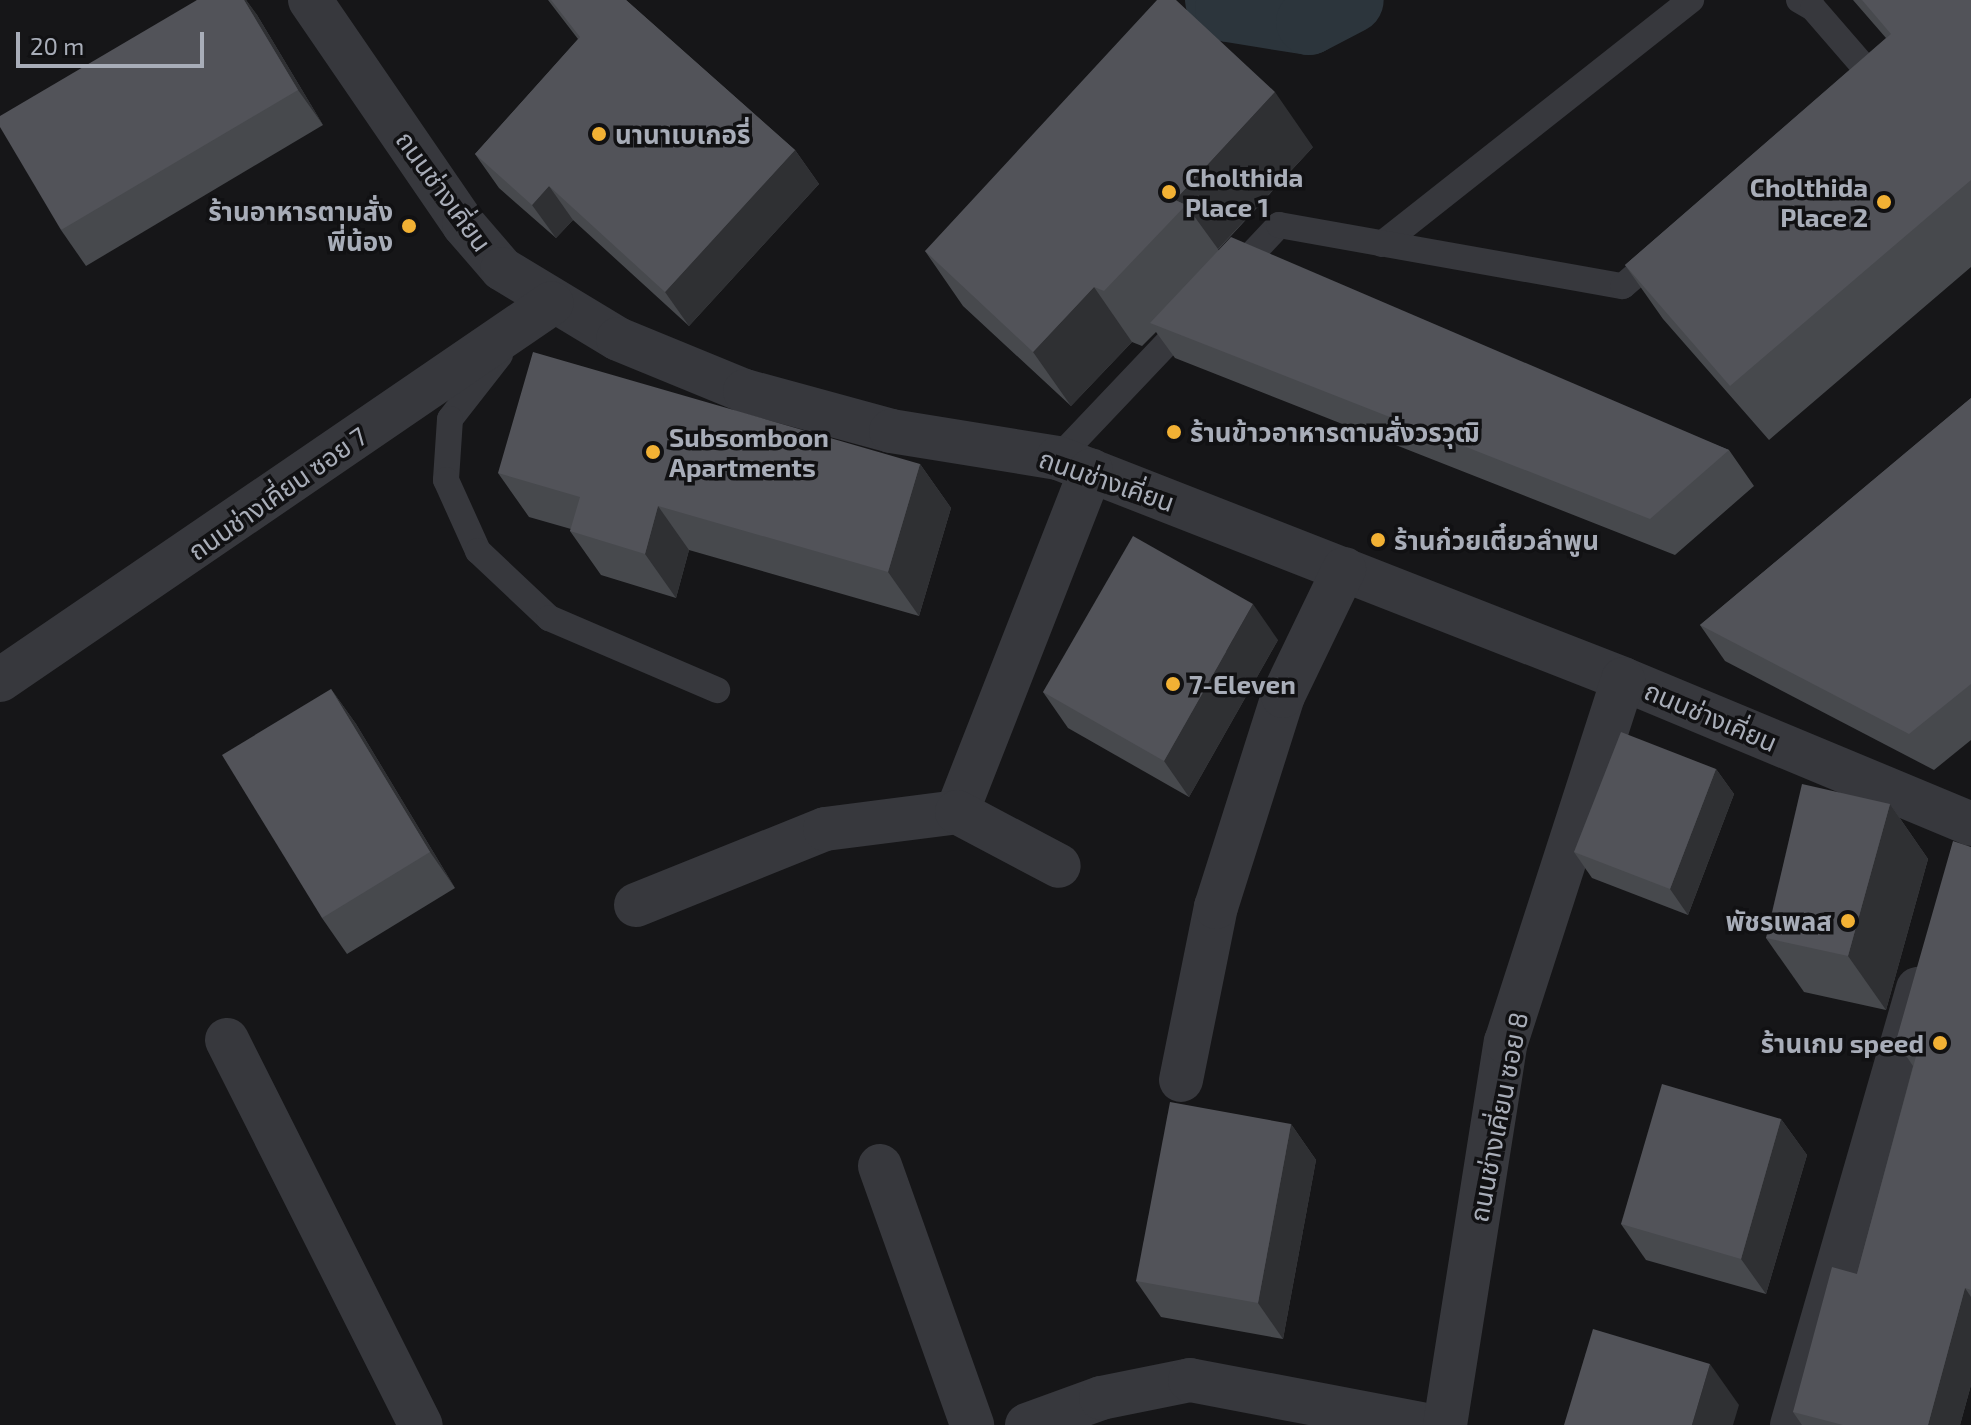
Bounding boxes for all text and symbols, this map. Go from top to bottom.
scale bar [20,16,208,66]
text: 20 m [30,31,84,60]
place label: นานาเบเกอรี่ [615,118,750,150]
street label: ถนนช่างเคี่ยน [390,125,498,257]
marker: นานาเบเกอรี่ [590,125,608,143]
place label: Cholthida Place 1 [1185,161,1303,222]
place label: Cholthida Place 2 [1750,171,1868,232]
marker: Cholthida Place 1 [1160,183,1178,201]
marker: Cholthida Place 2 [1875,193,1893,211]
place label: ร้านอาหารตามสั่ง พี่น้อง [208,195,393,256]
marker: ร้านอาหารตามสั่ง พี่น้อง [400,217,418,235]
place label: ร้านข้าวอาหารตามสั่งวรวุฒิ [1190,416,1480,448]
street label: ถนนช่างเคี่ยน ซอย 7 [182,420,372,566]
place label: Subsomboon Apartments [669,421,829,482]
marker: ร้านข้าวอาหารตามสั่งวรวุฒิ [1165,423,1183,441]
street label: ถนนช่างเคี่ยน [1035,442,1179,518]
marker: Subsomboon Apartments [644,443,662,461]
place label: ร้านก๋วยเตี๋ยวลำพูน [1394,524,1599,556]
marker: ร้านก๋วยเตี๋ยวลำพูน [1369,531,1387,549]
place label: 7-Eleven [1189,668,1296,700]
street label: ถนนช่างเคี่ยน [1640,674,1782,758]
marker: 7-Eleven [1164,675,1182,693]
place label: พัชรเพลส [1725,905,1832,937]
marker: พัชรเพลส [1839,912,1857,930]
street label: ถนนช่างเคี่ยน ซอย 8 [1462,1009,1534,1225]
place label: ร้านเกม speed [1761,1027,1924,1059]
marker: ร้านเกม speed [1931,1034,1949,1052]

